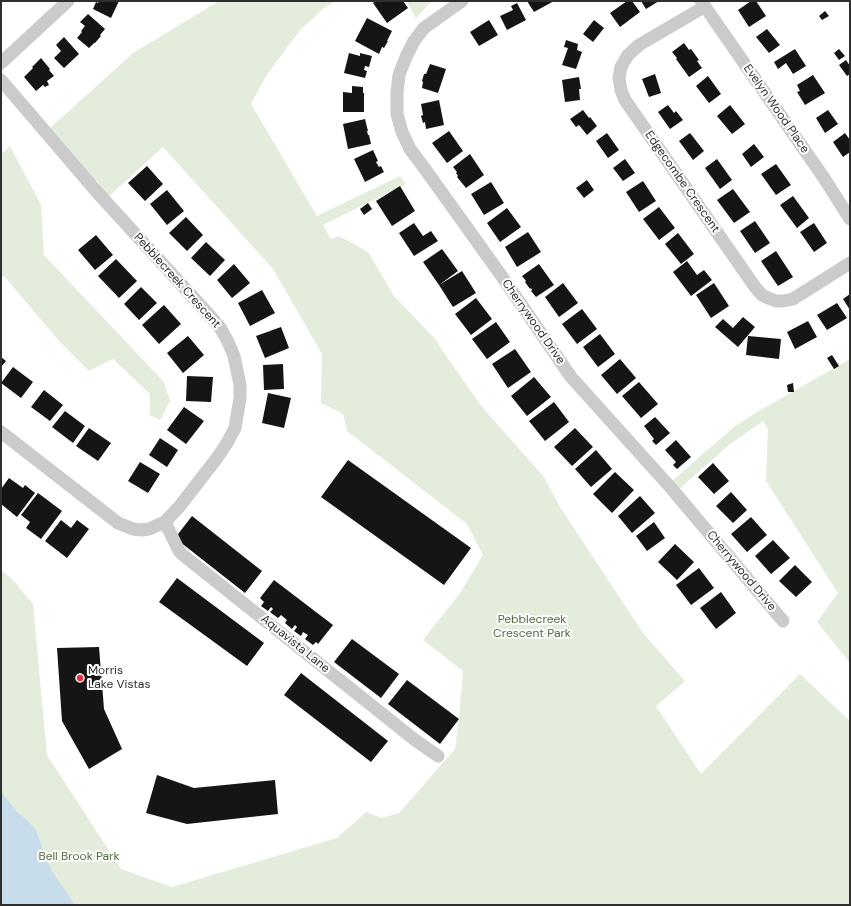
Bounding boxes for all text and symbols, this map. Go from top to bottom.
street label: Evelyn Wood Place [740,62,812,156]
street label: Edgecombe Crescent [641,128,723,236]
street label: Pebblecreek Crescent [131,231,223,331]
street label: Cherrywood Drive [498,277,568,367]
street label: Cherrywood Drive [703,528,779,614]
street label: Aquavista Lane [258,612,332,676]
park label: Pebblecreek Crescent Park [493,613,571,641]
place label: Morris Lake Vistas [88,664,150,692]
marker: Morris Lake Vistas [75,673,85,683]
park label: Bell Brook Park [38,850,120,864]

